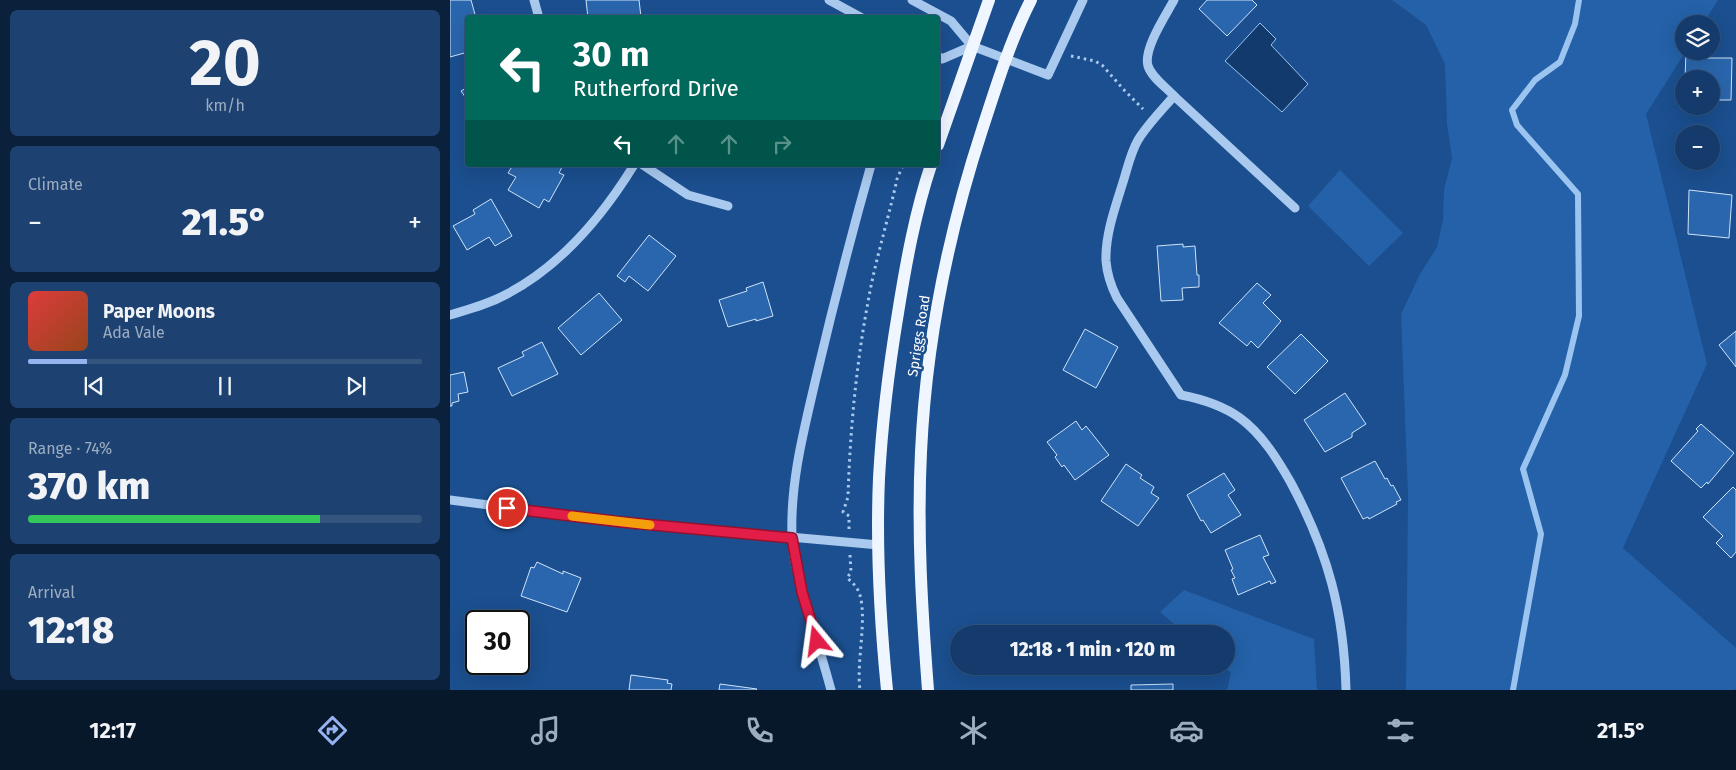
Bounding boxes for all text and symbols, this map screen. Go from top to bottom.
map controls [1675,15,1720,170]
button: layers [1675,15,1720,60]
text: 20 [189,24,261,102]
text: 30 m [573,33,650,75]
icon: left [490,35,555,100]
button: + [1675,70,1720,115]
text: Rutherford Drive [573,75,739,102]
text: km/h [205,96,245,115]
button: − [1675,125,1720,170]
icon: left [609,130,637,158]
icon: ahead [662,130,690,158]
icon: ahead [715,130,743,158]
icon: right [768,130,796,158]
text: Climate [28,175,83,194]
text: 21.5° [182,199,268,245]
text: − [28,206,42,239]
text: + [408,206,422,239]
street label: Spriggs Road [904,294,934,378]
text: Paper Moons [103,300,215,323]
text: Ada Vale [103,323,165,342]
icon: previous [80,372,108,400]
icon: pause [211,372,239,400]
icon: next [342,372,370,400]
text: Range · 74% [28,439,112,458]
text: 370 km [28,463,150,509]
pin [486,487,528,529]
icon: arrive [493,494,521,522]
text: Arrival [28,583,75,602]
text: 12:18 [28,607,114,653]
speed limit sign: 30 [465,610,530,675]
position arrow [790,614,842,666]
text: 12:18 · 1 min · 120 m [1010,638,1175,661]
icon: directions [315,713,350,748]
icon: music [528,713,563,748]
icon: phone [742,713,777,748]
icon: climate [956,713,991,748]
icon: car [1169,713,1204,748]
icon: filters [1383,713,1418,748]
text: 12:17 [89,717,136,744]
text: 21.5° [1597,717,1647,744]

